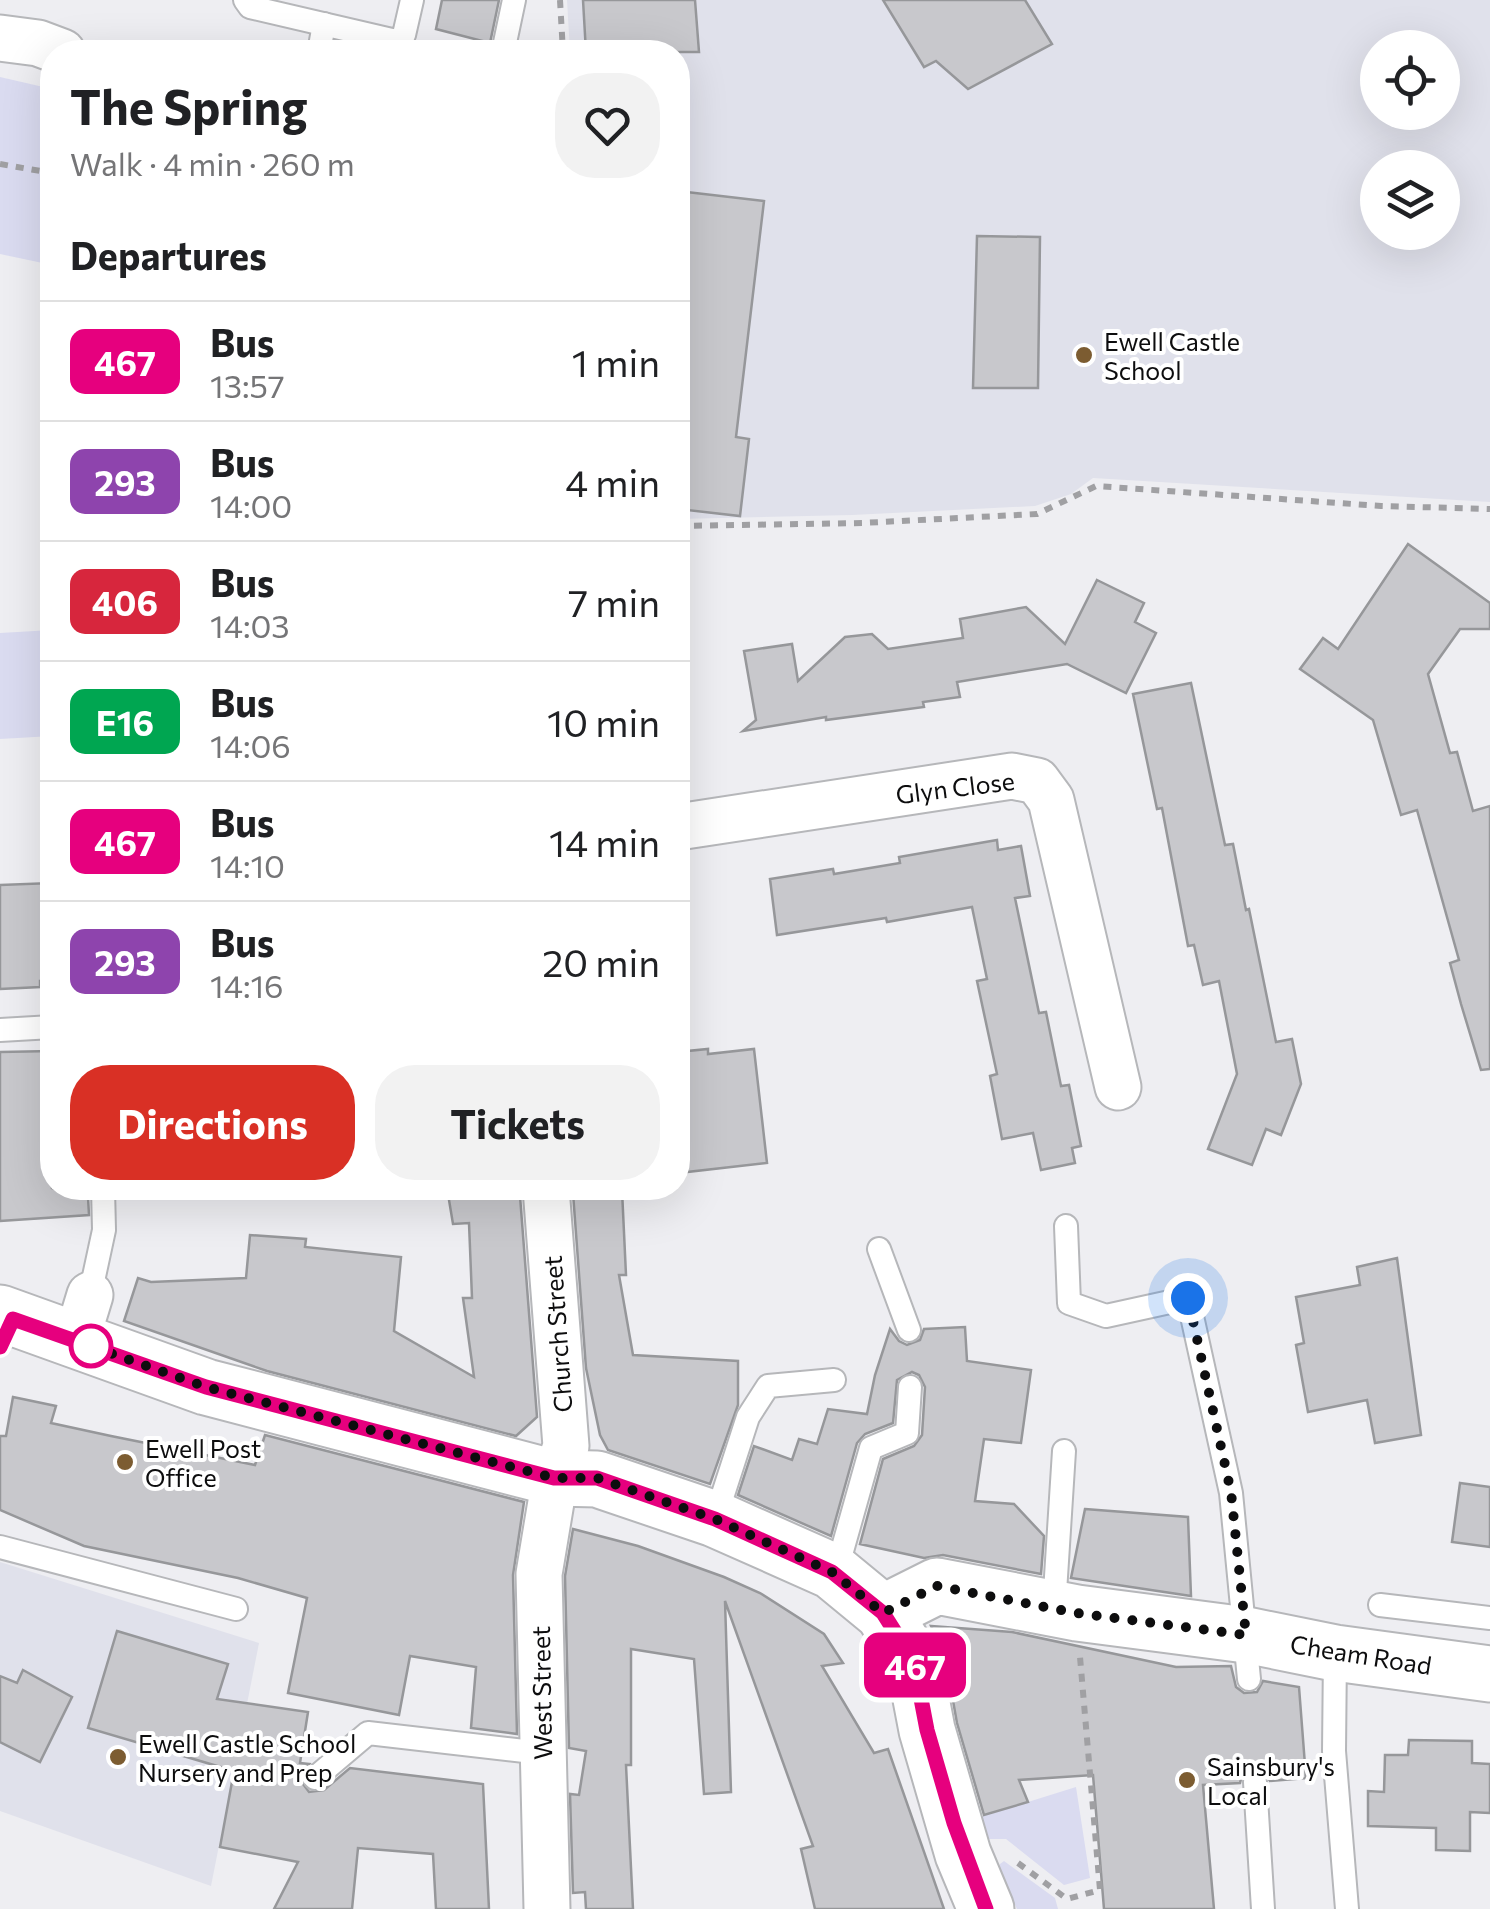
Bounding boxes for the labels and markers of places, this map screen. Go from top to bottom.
place label: Ewell Castle School [1104,326,1240,385]
marker: Ewell Castle School [1073,344,1095,366]
unlabelled marker [70,1325,112,1367]
place label: Ewell Post Office [145,1433,261,1492]
marker: Ewell Post Office [114,1451,136,1473]
place label: Ewell Castle School Nursery and Prep [138,1728,356,1787]
marker: Ewell Castle School Nursery and Prep [107,1746,129,1768]
place label: Sainsbury's Local [1207,1751,1335,1810]
marker: Sainsbury's Local [1176,1769,1198,1791]

